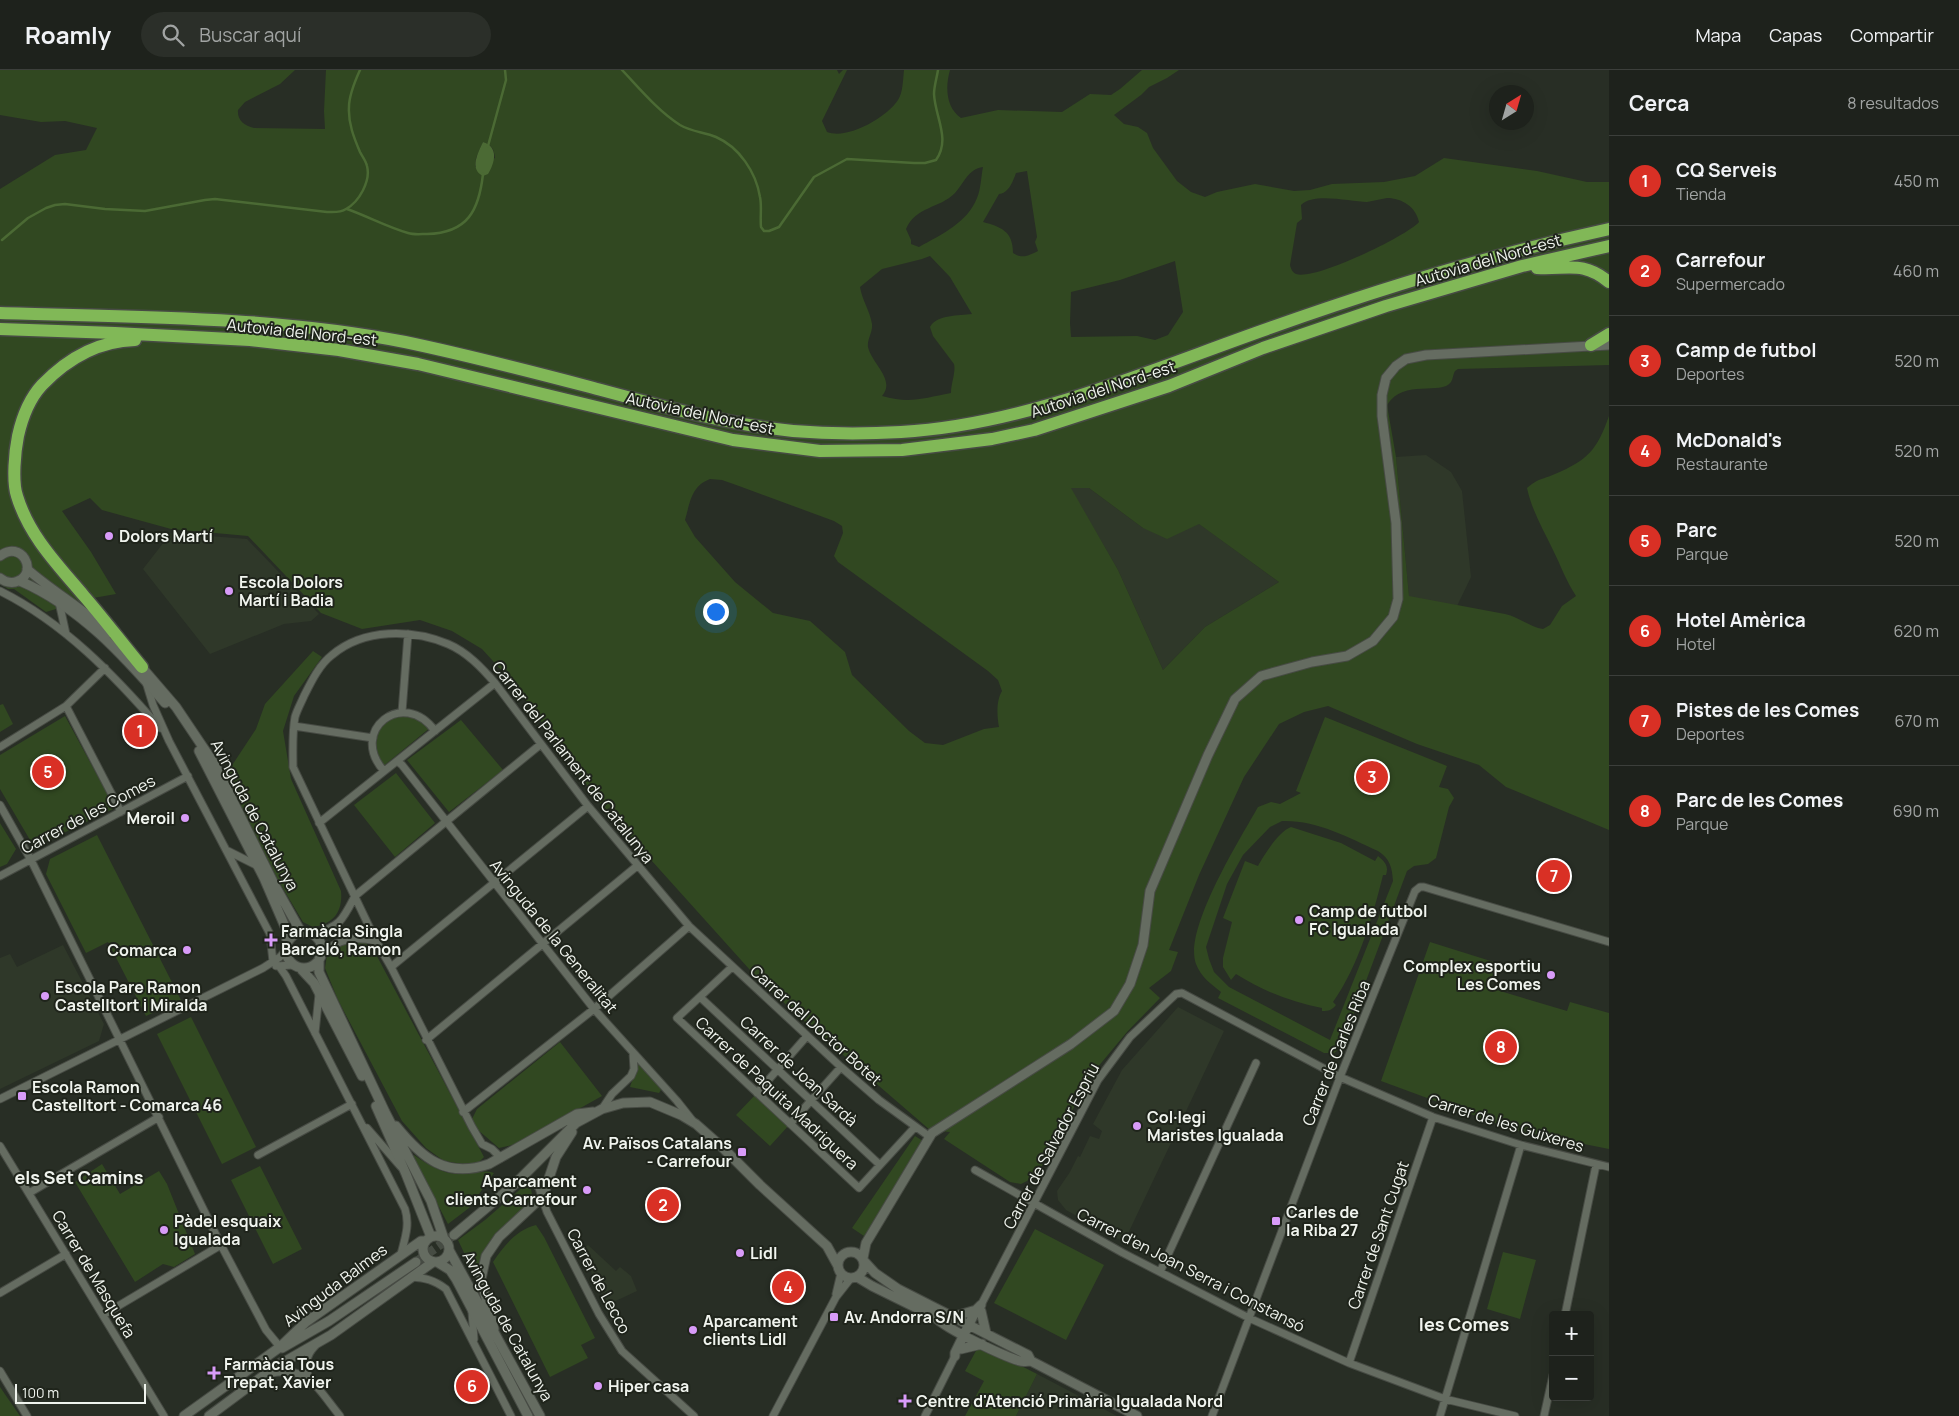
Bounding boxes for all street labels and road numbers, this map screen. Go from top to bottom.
street label: Autovia del Nord-est [1412,229,1564,291]
street label: Autovia del Nord-est [226,313,378,351]
street label: Autovia del Nord-est [1028,355,1178,423]
street label: Autovia del Nord-est [624,387,776,439]
street label: Carrer del Parlament de Catalunya [487,656,659,868]
street label: Avinguda de Catalunya [206,735,304,895]
street label: Carrer de les Comes [17,769,159,859]
street label: Avinguda de la Generalitat [485,854,623,1018]
street label: Carrer del Doctor Botet [745,960,887,1090]
street label: Carrer de Carles Riba [1297,977,1375,1129]
street label: Carrer de Paquita Madriguera [691,1011,863,1175]
street label: Carrer de Joan Sardà [735,1011,863,1131]
street label: Carrer de Salvador Espriu [998,1059,1104,1233]
street label: Carrer de les Guixeres [1425,1089,1587,1157]
street label: Carrer de Sant Cugat [1342,1158,1414,1312]
street label: Carrer d'en Joan Serra i Constansó [1073,1203,1309,1337]
street label: Carrer de Masquefa [47,1206,141,1342]
street label: Carrer de Lecco [562,1225,636,1337]
street label: Avinguda Balmes [278,1239,392,1331]
street label: Avinguda de Catalunya [458,1247,558,1405]

